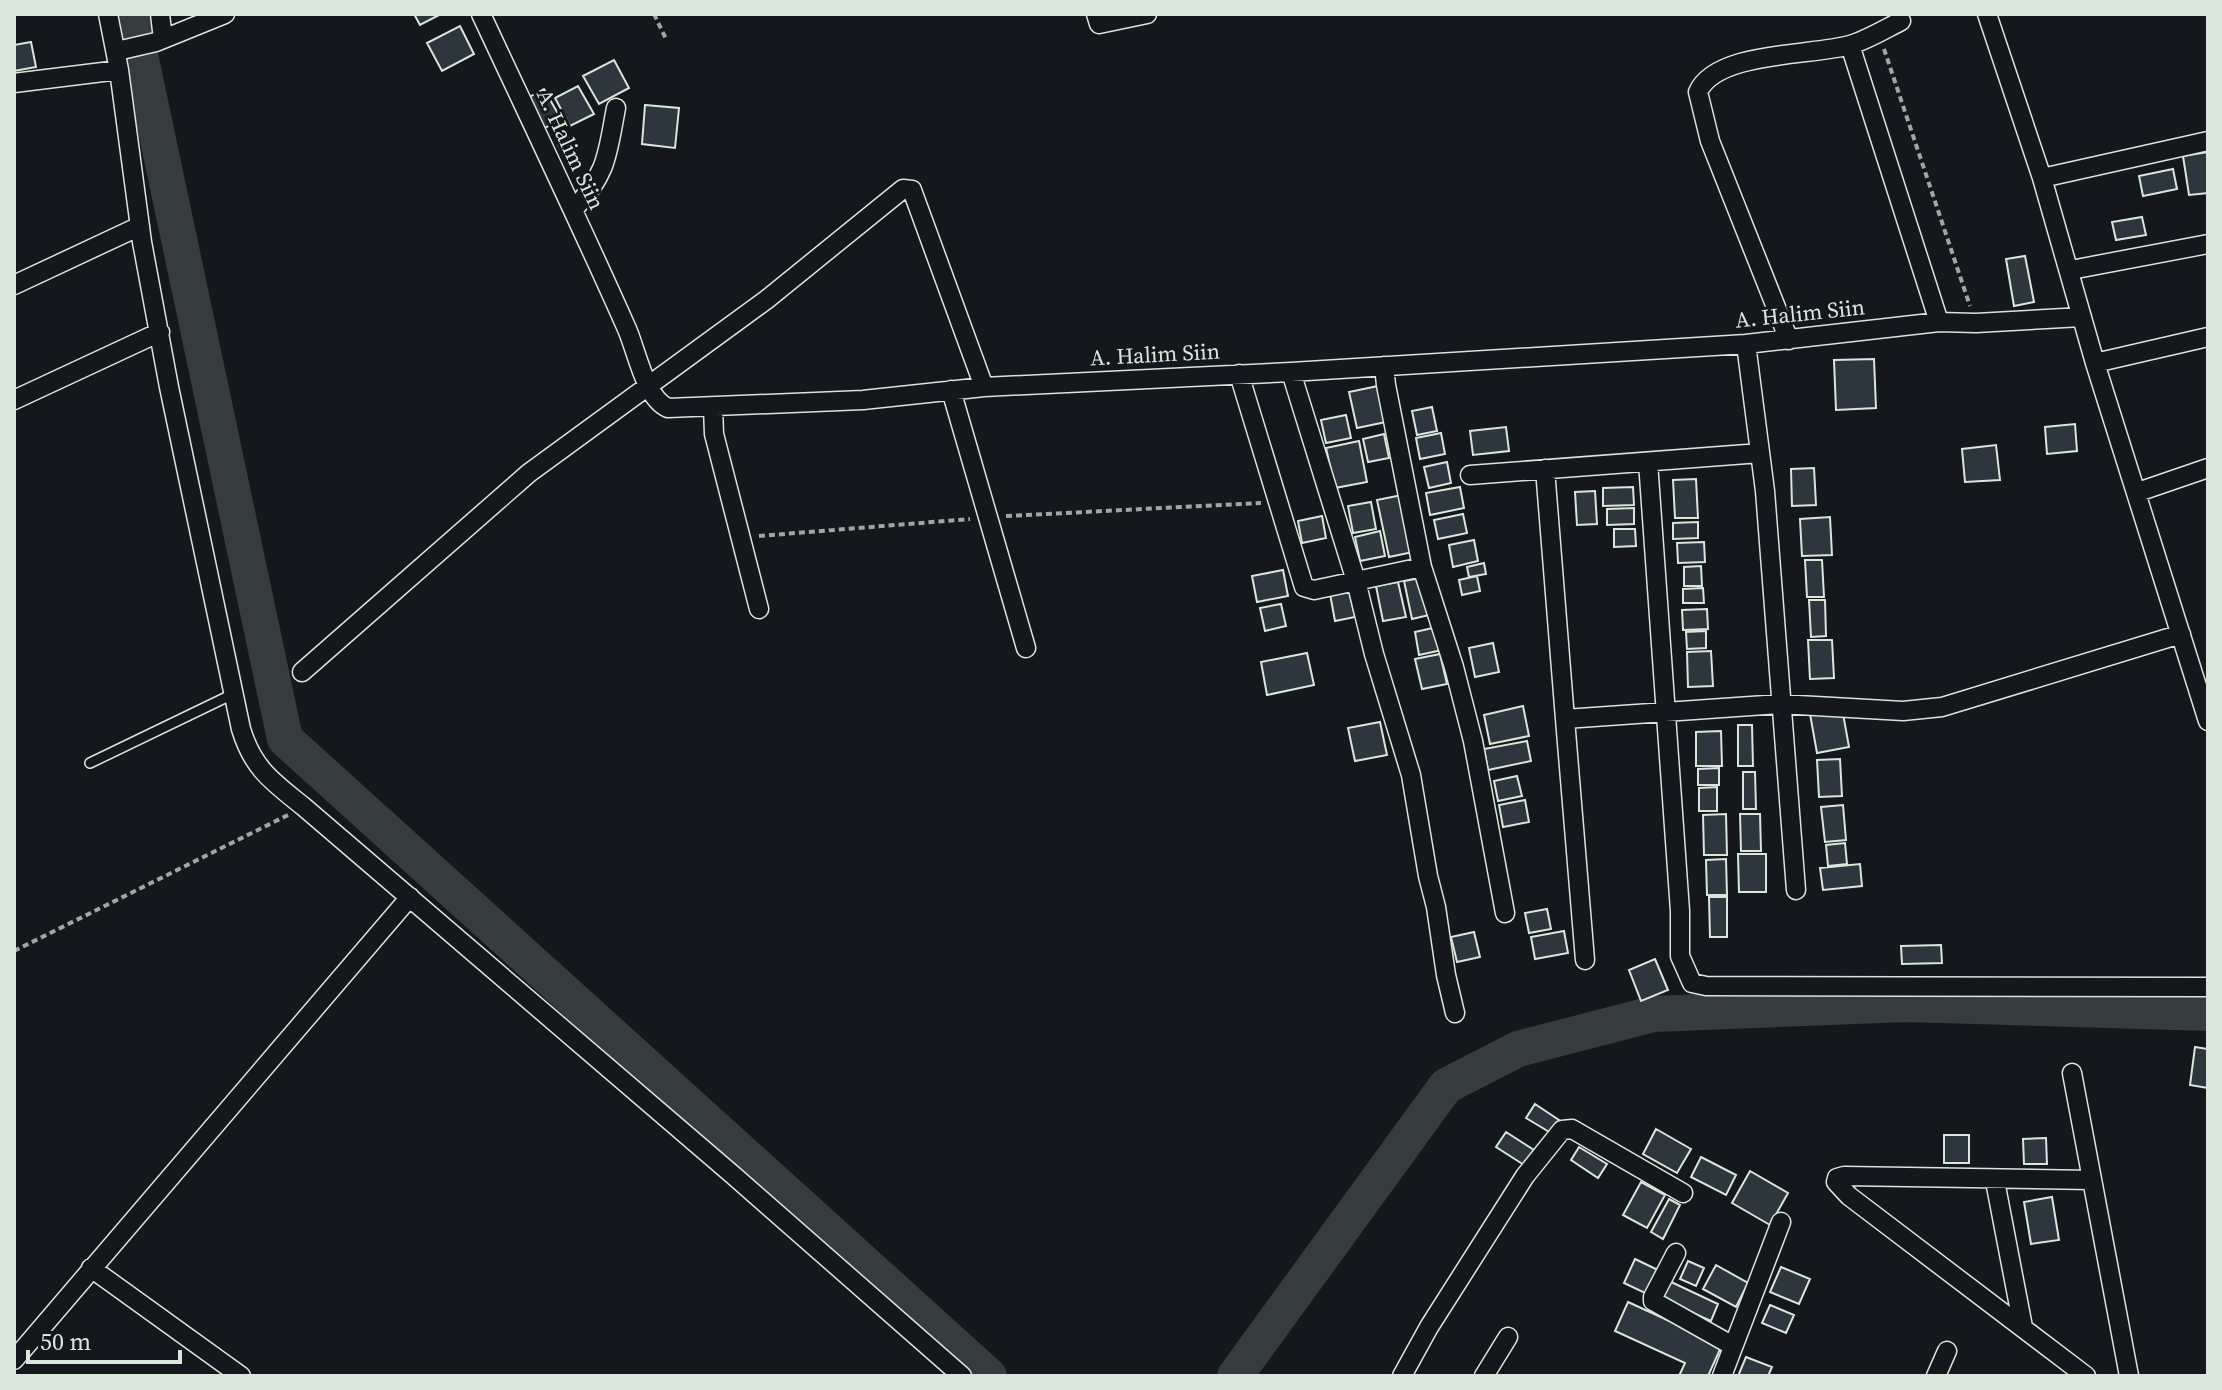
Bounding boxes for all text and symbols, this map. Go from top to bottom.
street label: A. Halim Siin [530,84,612,214]
street label: A. Halim Siin [1734,291,1866,335]
street label: A. Halim Siin [1089,336,1221,372]
scale bar [28,1314,180,1364]
text: 50 m [40,1325,91,1358]

